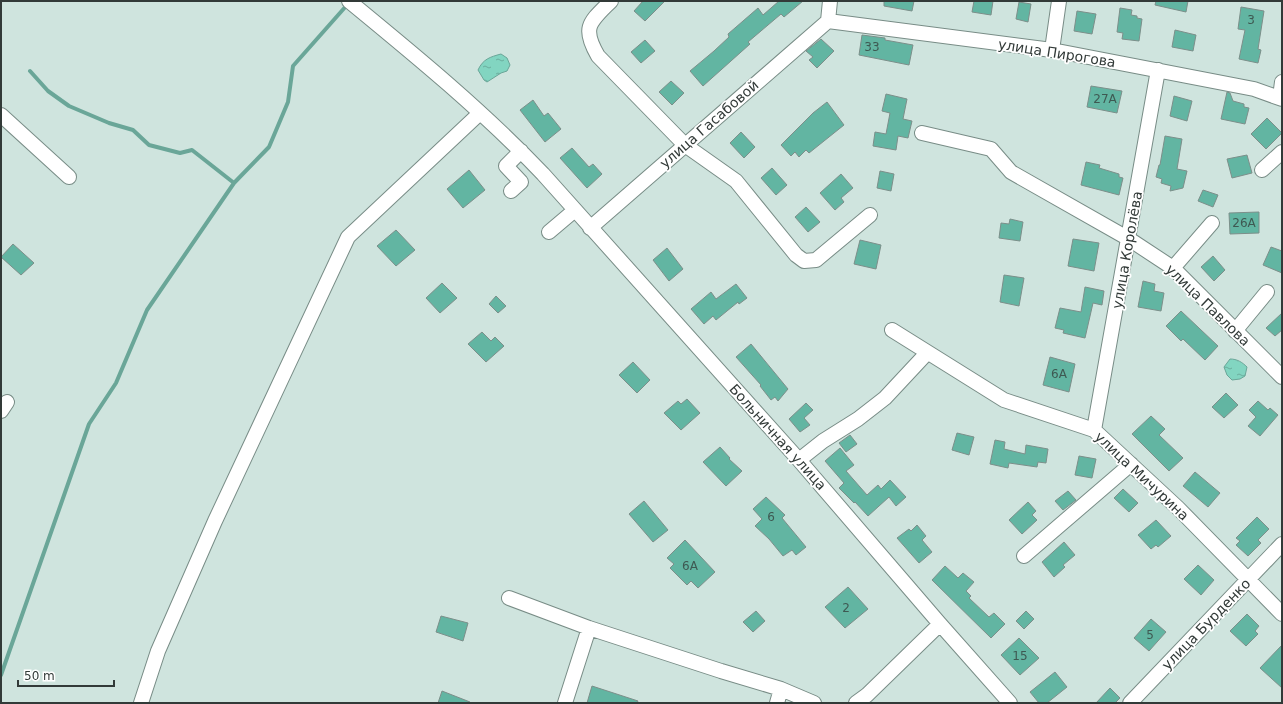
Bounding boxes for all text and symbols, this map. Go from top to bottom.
house number: 3 [1247,13,1255,27]
street label: улица Пирогова [997,36,1117,70]
house number: 33 [864,40,880,54]
street label: улица Гасабовой [656,77,762,171]
house number: 27А [1093,92,1118,106]
street label: улица Королёва [1109,190,1145,310]
house number: 26А [1232,216,1257,230]
street label: улица Павлова [1163,261,1253,349]
house number: 6А [1051,367,1068,381]
street label: Больничная улица [726,381,830,493]
street label: улица Мичурина [1092,428,1192,524]
house number: 6 [767,510,775,524]
house number: 6А [682,559,699,573]
street label: улица Бурденко [1159,575,1253,673]
house number: 2 [842,601,850,615]
house number: 5 [1146,628,1154,642]
house number: 15 [1012,649,1028,663]
scale bar [18,662,114,688]
text: 50 m [24,669,55,683]

